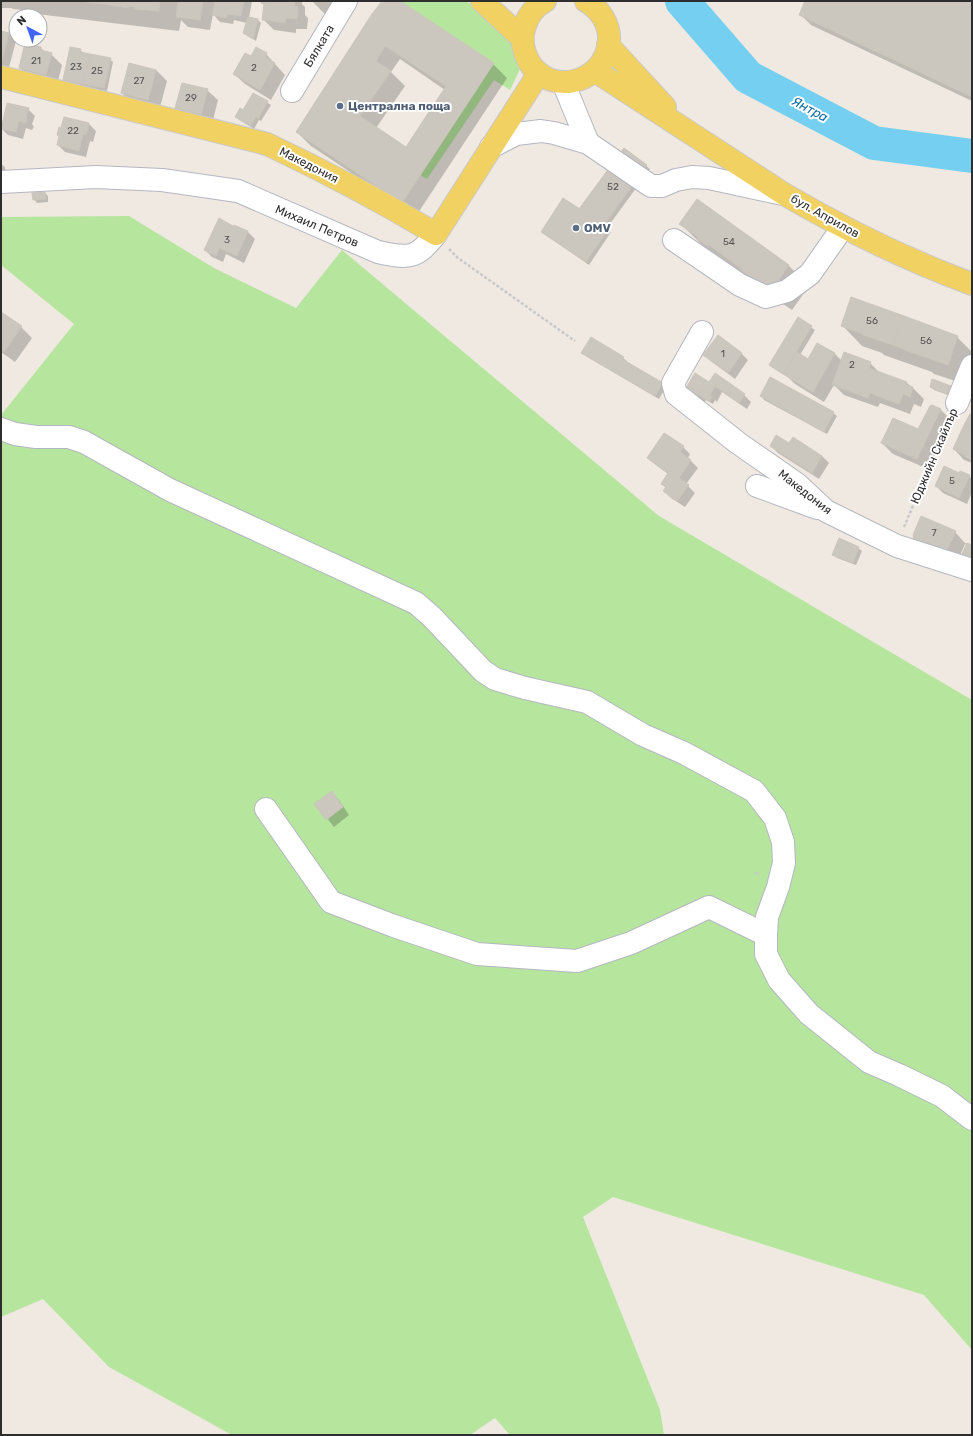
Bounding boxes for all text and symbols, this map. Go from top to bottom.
north arrow [8,8,48,48]
text: N [15,13,29,28]
street label: Бялката [301,22,337,70]
house number: 21 [31,55,41,67]
house number: 23 [70,61,82,73]
house number: 2 [251,62,257,74]
house number: 25 [91,65,103,77]
house number: 27 [134,75,145,87]
house number: 29 [185,92,197,104]
water label: Янтра [790,93,831,125]
place label: Централна поща [348,99,450,113]
marker: Централна поща [335,101,345,111]
house number: 22 [67,125,79,137]
street label: Македония [277,144,341,186]
house number: 52 [607,181,619,193]
street label: бул. Априлов [788,191,862,241]
street label: Михаил Петров [273,202,361,250]
place label: OMV [584,221,611,235]
marker: OMV [571,223,581,233]
house number: 3 [224,234,230,246]
house number: 54 [723,236,735,248]
house number: 56 [866,315,878,327]
house number: 56 [920,335,932,347]
house number: 1 [721,348,725,360]
house number: 2 [849,359,855,371]
street label: Юджийн Скайлър [908,406,960,506]
street label: Македония [775,467,835,517]
house number: 5 [949,475,955,487]
house number: 7 [931,527,937,539]

